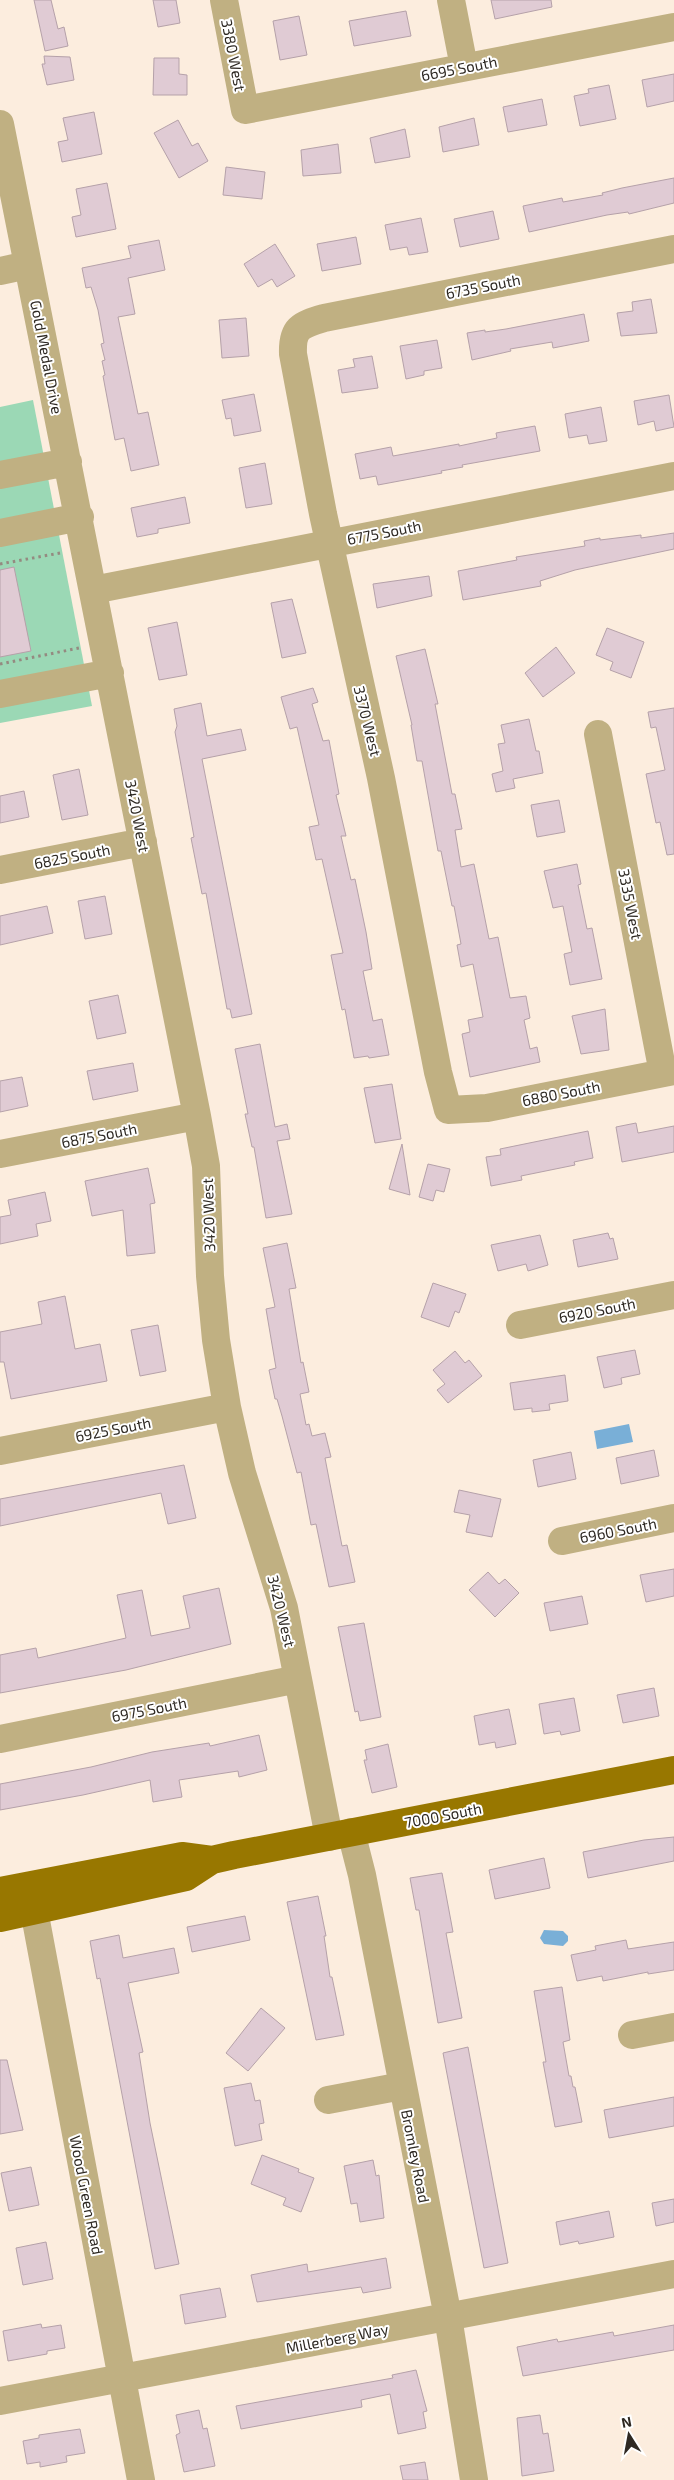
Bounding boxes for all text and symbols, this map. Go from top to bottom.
street label: 3380 West [218,17,250,93]
street label: 6695 South [419,52,499,84]
street label: 6735 South [444,270,522,302]
street label: Gold Medal Drive [27,299,67,415]
street label: 6775 South [345,516,423,548]
street label: 3370 West [351,684,385,758]
street label: 3420 West [122,778,154,854]
street label: 6825 South [32,840,112,872]
street label: 3335 West [615,867,647,941]
street label: 6880 South [520,1077,602,1109]
street label: 6875 South [60,1119,138,1151]
street label: 3420 West [198,1178,218,1252]
street label: 6920 South [557,1294,637,1326]
street label: 6925 South [74,1413,152,1445]
street label: 6960 South [578,1514,658,1546]
street label: 3420 West [264,1573,300,1649]
street label: 6975 South [110,1693,188,1725]
street label: 7000 South [403,1799,483,1831]
street label: Bromley Road [398,2108,434,2204]
street label: Wood Green Road [67,2134,107,2256]
street label: Millerberg Way [284,2319,390,2357]
north arrow [604,2410,654,2460]
text: N [620,2412,633,2431]

